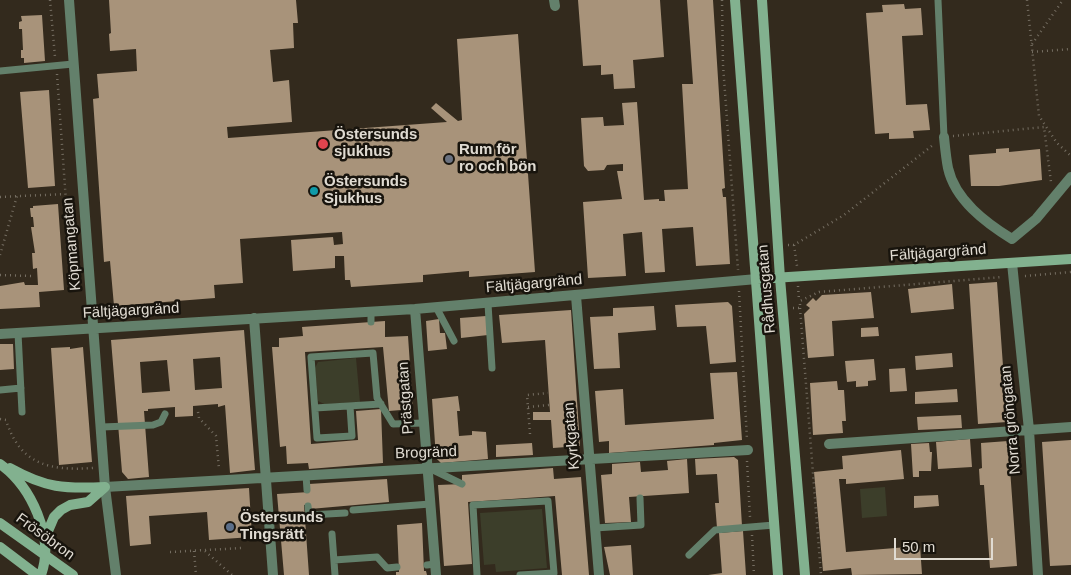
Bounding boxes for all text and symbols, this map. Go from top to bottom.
place label: Östersunds sjukhus [334,126,417,161]
marker: Östersunds sjukhus [316,137,330,151]
place label: Rum för ro och bön [459,141,536,176]
marker: Rum för ro och bön [443,153,455,165]
place label: Östersunds Sjukhus [324,173,407,208]
marker: Östersunds Sjukhus [308,185,320,197]
street label: Köpmangatan [59,197,85,291]
street label: Fältjägargränd [889,241,987,265]
street label: Rådhusgatan [754,244,780,334]
street label: Fältjägargränd [485,271,583,297]
street label: Fältjägargränd [82,299,180,323]
street label: Prästgatan [394,361,418,435]
street label: Norra gröngatan [997,365,1025,475]
street label: Kyrkgatan [560,402,584,470]
street label: Brogränd [395,443,457,463]
place label: Östersunds Tingsrätt [240,509,323,544]
street label: Frösöbron [12,510,78,564]
marker: Östersunds Tingsrätt [224,521,236,533]
scale bar [896,528,995,560]
text: 50 m [902,538,935,555]

